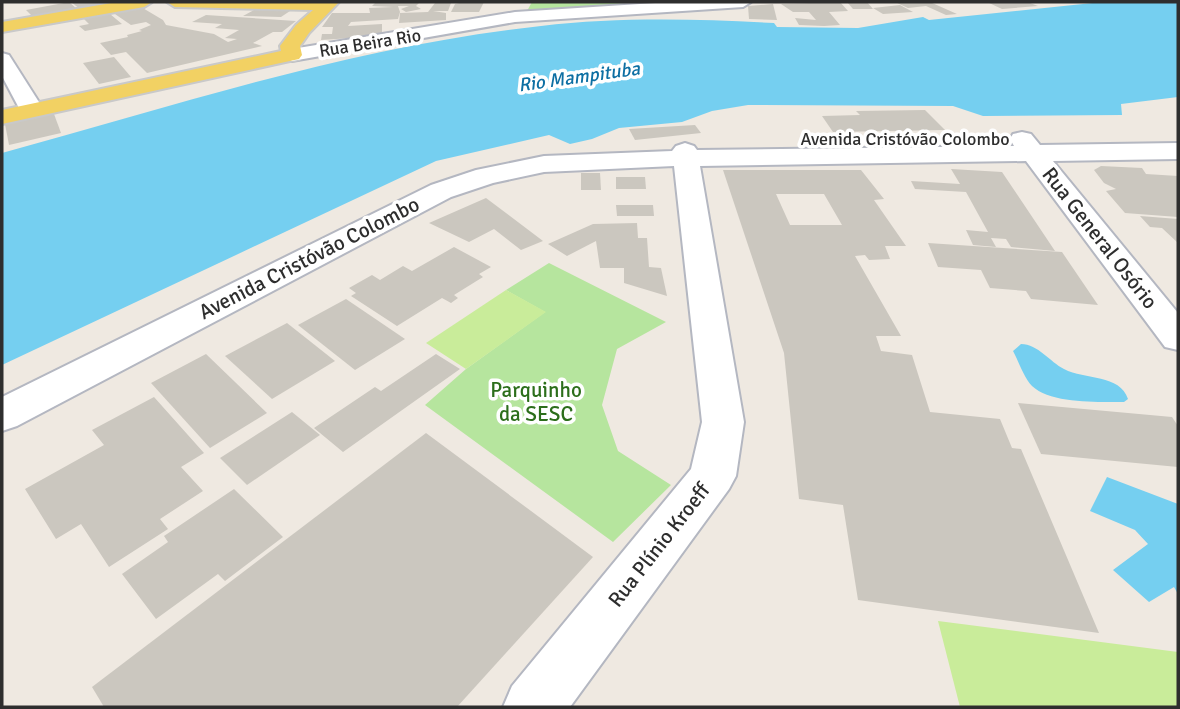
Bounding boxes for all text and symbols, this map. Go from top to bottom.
street label: Rua Beira Rio [318,24,422,62]
water label: Rio Mampituba [517,56,643,97]
street label: Avenida Cristóvão Colombo [800,128,1010,150]
street label: Rua General Osório [1037,162,1163,314]
street label: Avenida Cristóvão Colombo [194,191,424,325]
park label: Parquinho da SESC [490,377,582,427]
street label: Rua Plínio Kroeff [603,477,716,612]

